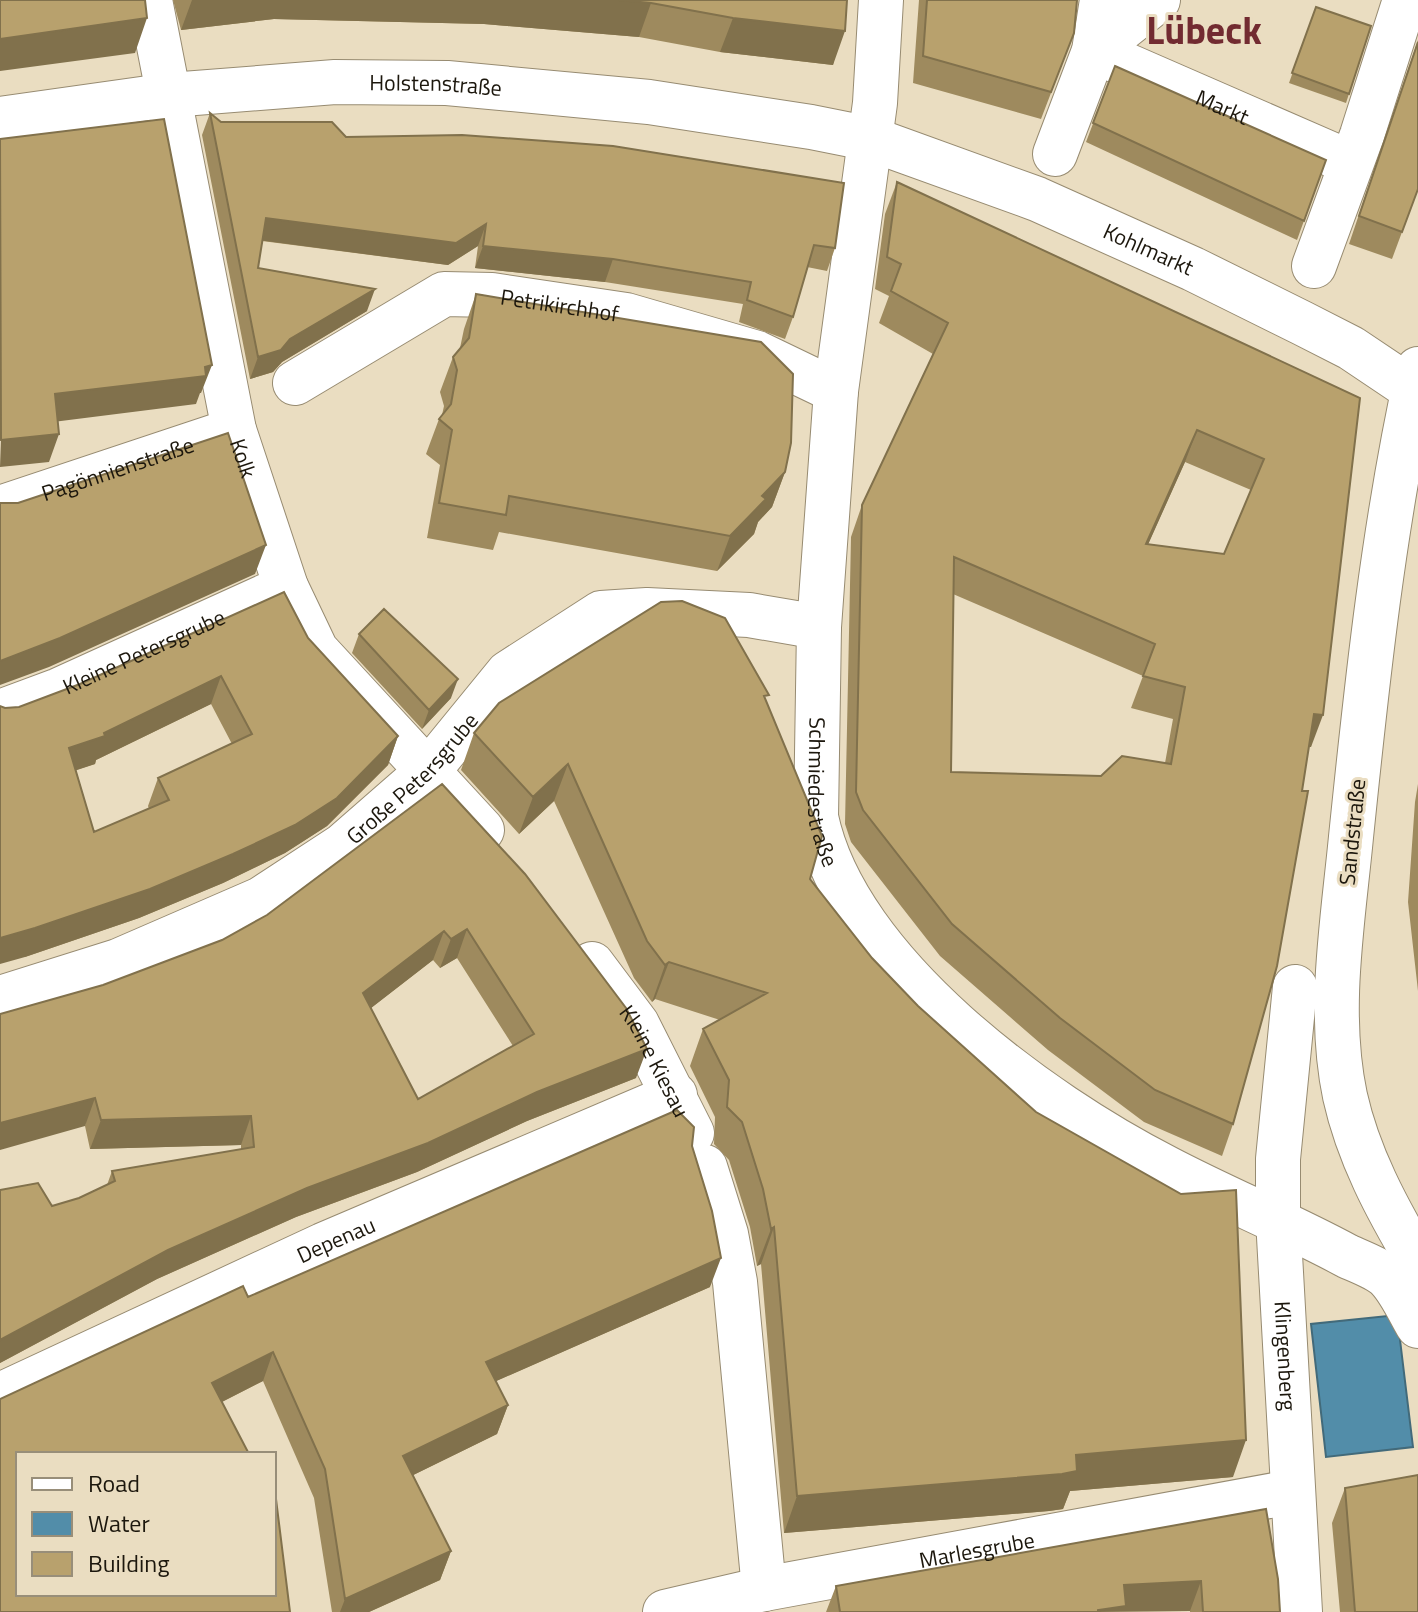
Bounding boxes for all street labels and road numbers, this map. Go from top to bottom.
street label: Holstenstraße [369,65,504,105]
street label: Markt [1190,80,1255,134]
street label: Kohlmarkt [1098,214,1200,284]
street label: Petrikirchhof [498,279,622,331]
street label: Pagönnienstraße [37,428,198,510]
street label: Kolk [221,434,266,483]
street label: Kleine Petersgrube [57,600,231,703]
street label: Große Petersgrube [338,705,486,852]
street label: Schmiedestraße [799,717,847,872]
street label: Sandstraße [1330,777,1374,887]
street label: Kleine Kiesau [611,997,698,1123]
street label: Depenau [291,1208,380,1272]
street label: Klingenberg [1266,1300,1306,1412]
street label: Marlesgrube [916,1523,1037,1577]

